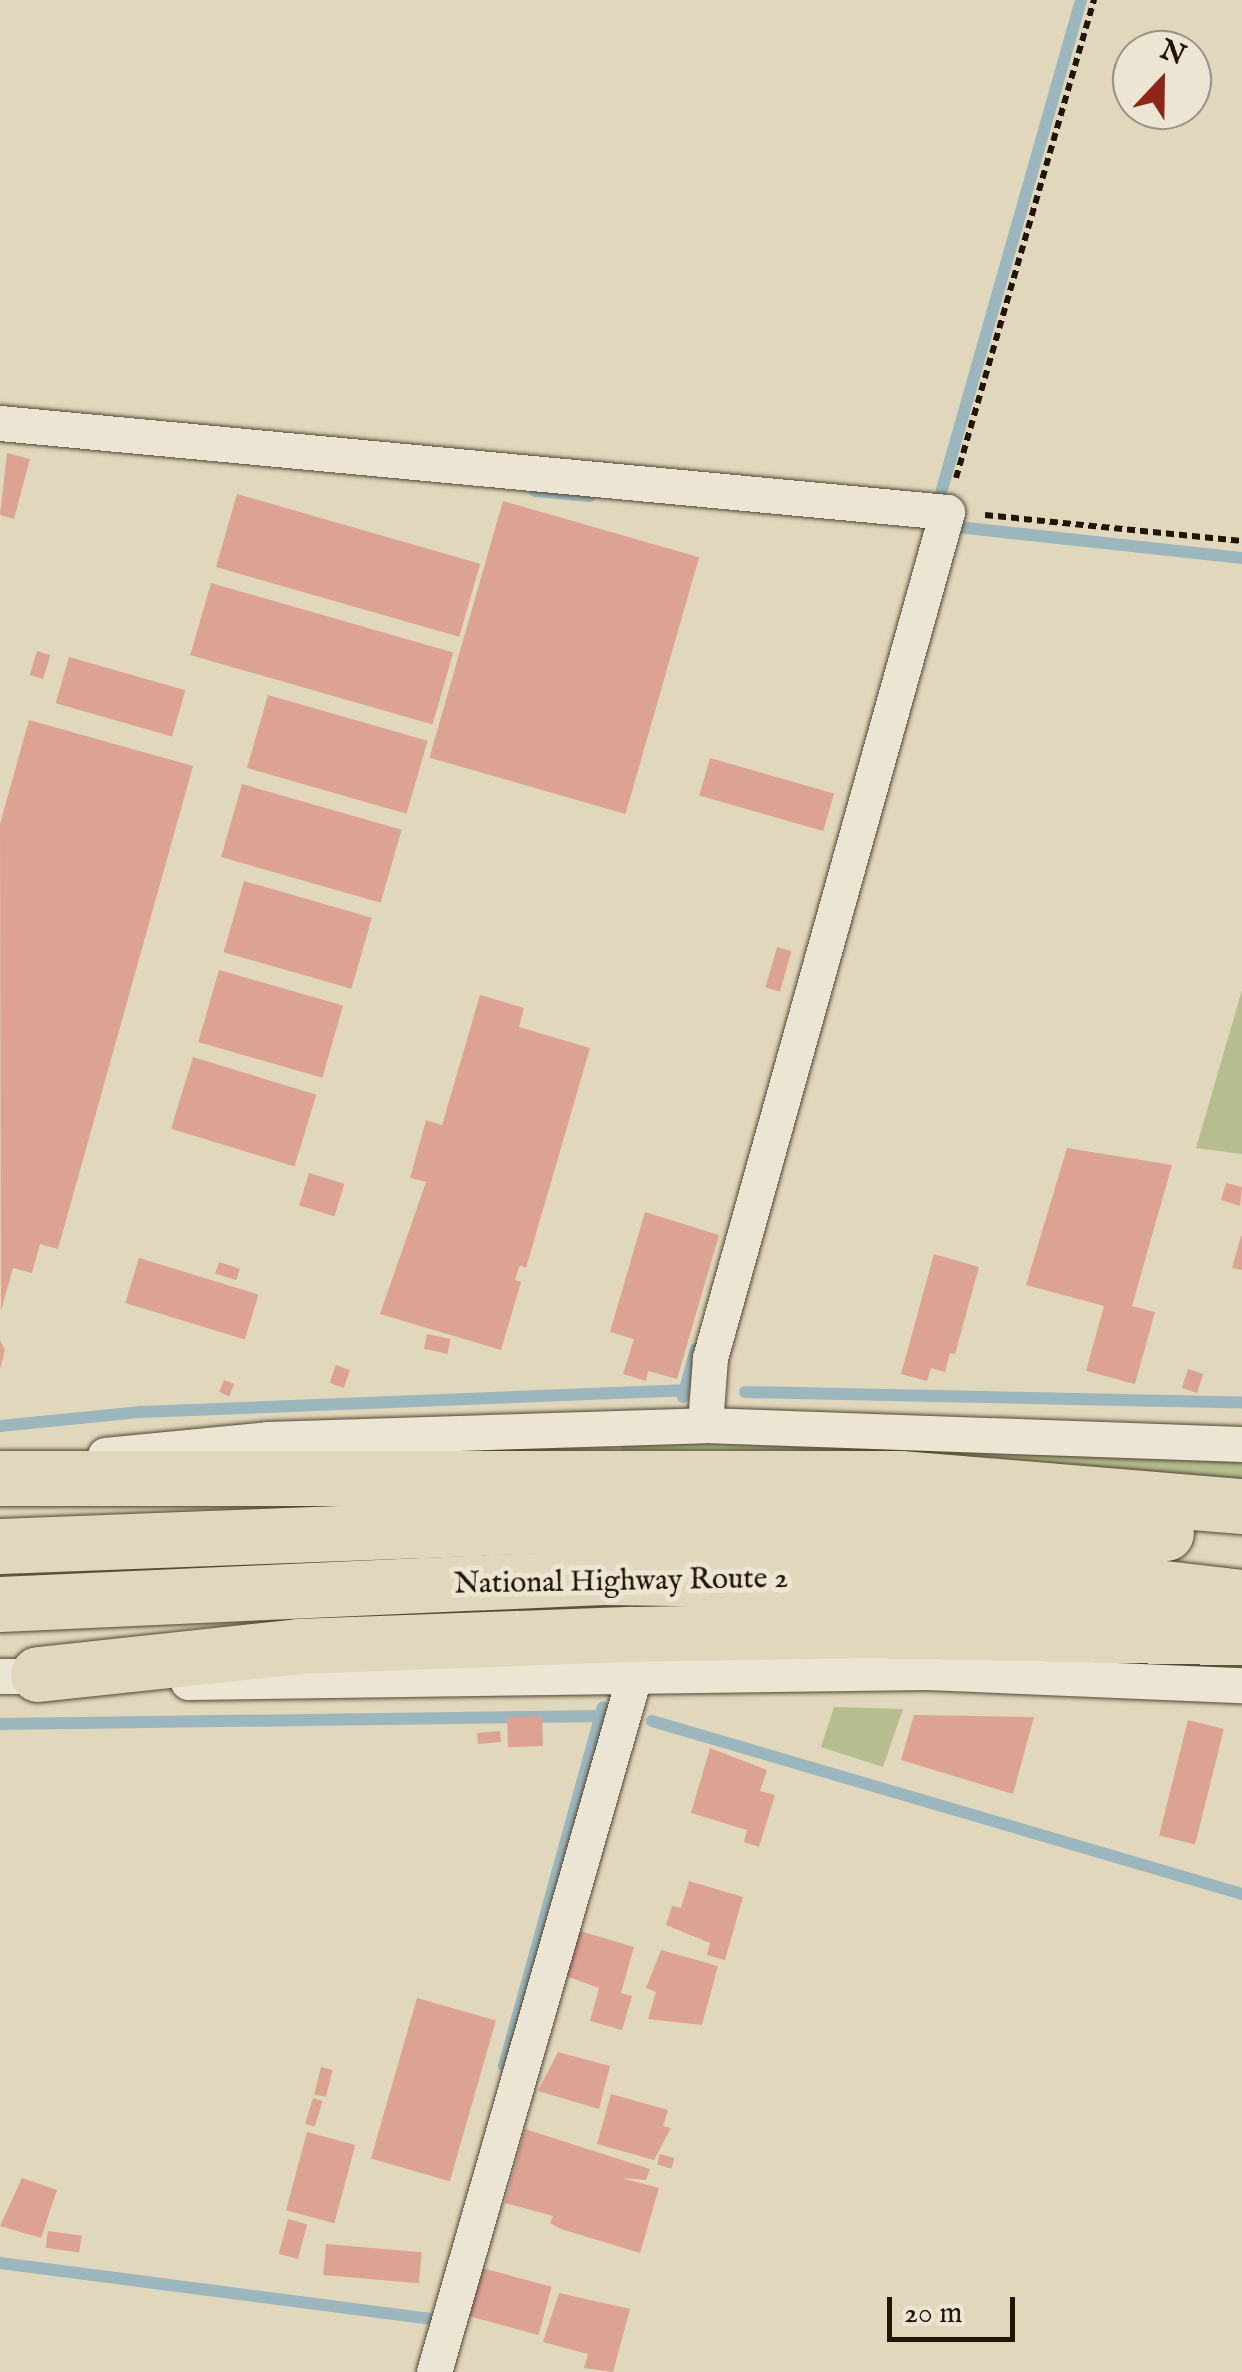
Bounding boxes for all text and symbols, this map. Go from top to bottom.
north arrow [1112,30,1212,130]
text: N [1155,33,1190,74]
street label: National Highway Route 2 [454,1561,788,1603]
scale bar [892,2277,1020,2339]
text: 20 m [904,2295,963,2333]

